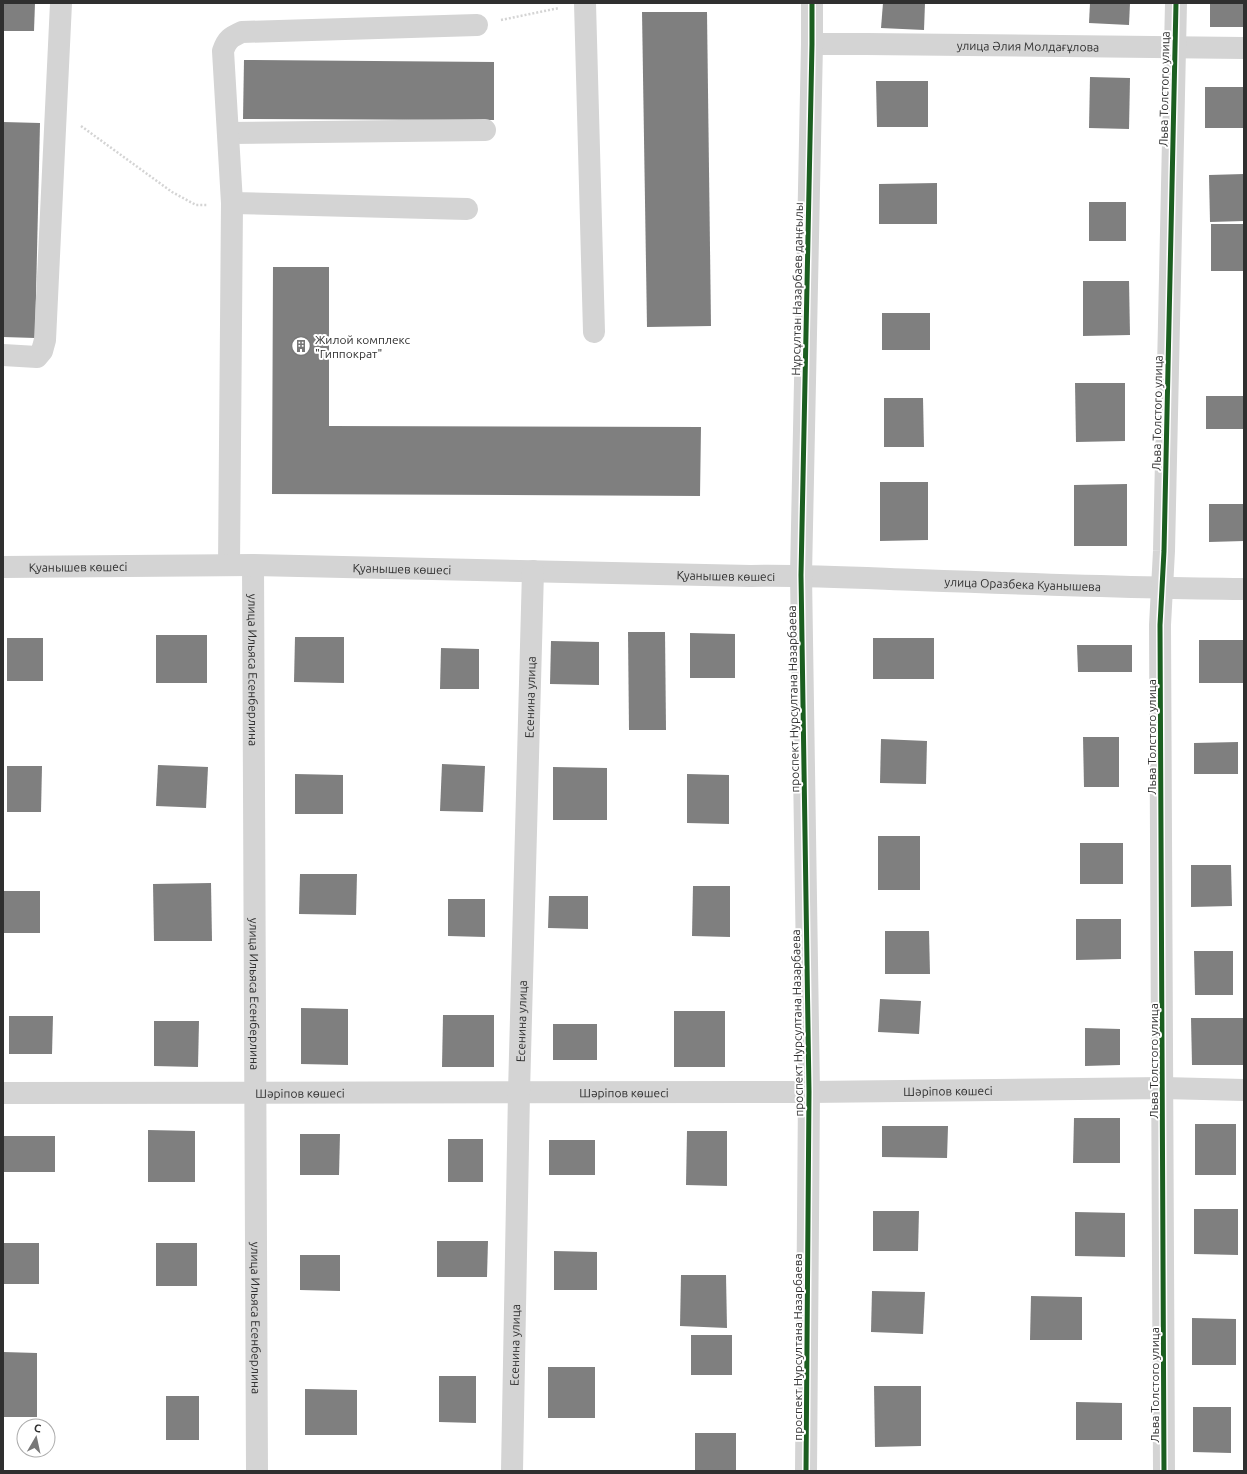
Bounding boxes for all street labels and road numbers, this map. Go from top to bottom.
street label: Льва Толстого улица [1156,31,1172,147]
street label: улица Әлия Молдағұлова [957,38,1099,53]
street label: Нұрсұлтан Назарбаев даңғылы [789,202,805,376]
street label: Льва Толстого улица [1149,355,1165,471]
street label: Қуанышев көшесі [29,560,128,573]
street label: Қуанышев көшесі [352,561,452,576]
street label: Қуанышев көшесі [676,568,775,583]
street label: улица Оразбека Куанышева [944,575,1101,593]
street label: улица Ильяса Есенберлина [247,594,260,746]
street label: проспект Нурсултана Назарбаева [785,605,801,793]
street label: Есенина улица [522,656,537,738]
street label: Льва Толстого улица [1145,679,1158,795]
street label: улица Ильяса Есенберлина [248,918,262,1070]
street label: проспект Нурсултана Назарбаева [789,929,805,1117]
street label: Есенина улица [513,980,529,1062]
street label: Льва Толстого улица [1147,1003,1160,1119]
street label: Шәріпов көшесі [903,1083,993,1097]
street label: Шәріпов көшесі [255,1086,345,1099]
street label: Шәріпов көшесі [579,1086,669,1099]
street label: улица Ильяса Есенберлина [249,1242,263,1394]
street label: проспект Нурсултана Назарбаева [791,1253,804,1441]
street label: Есенина улица [507,1304,522,1386]
street label: Льва Толстого улица [1148,1327,1161,1443]

